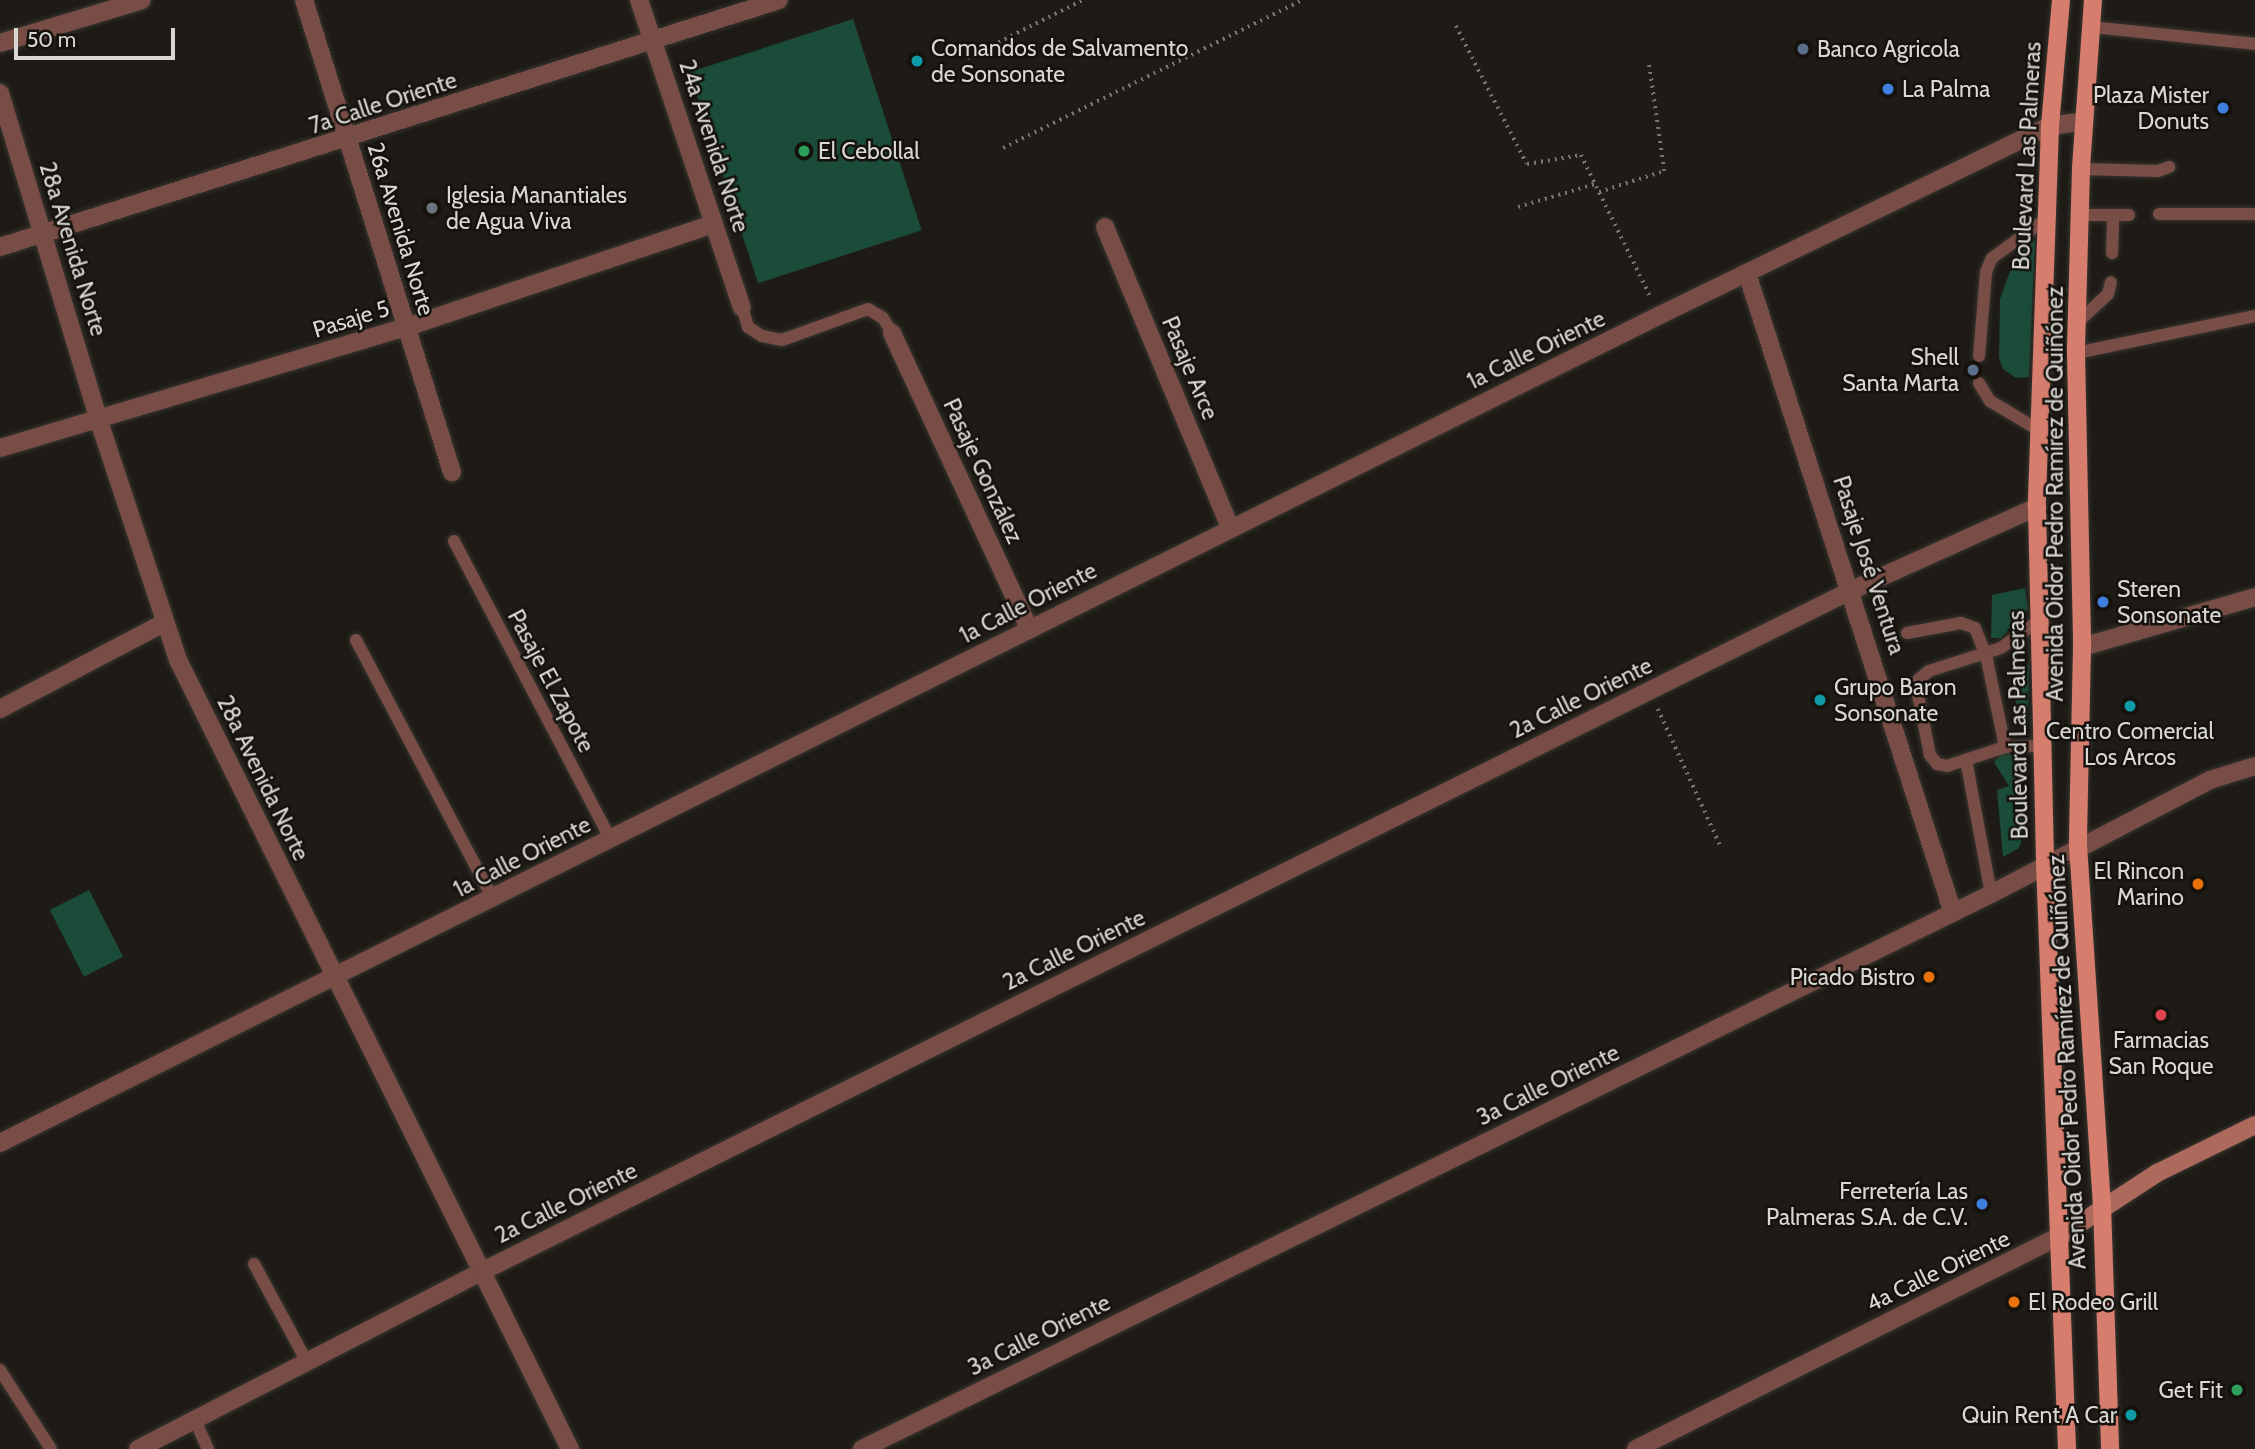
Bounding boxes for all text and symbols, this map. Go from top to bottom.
scale bar [18,14,178,58]
text: 50 m [27,27,76,52]
place label: Comandos de Salvamento de Sonsonate [931,34,1188,88]
place label: Banco Agricola [1817,35,1960,63]
marker: Banco Agricola [1795,41,1811,57]
street label: Boulevard Las Palmeras [2007,41,2047,271]
marker: Comandos de Salvamento de Sonsonate [909,53,925,69]
street label: 24a Avenida Norte [673,56,755,236]
street label: 7a Calle Oriente [306,66,460,140]
place label: La Palma [1902,75,1990,103]
marker: La Palma [1880,81,1896,97]
place label: Plaza Mister Donuts [2093,81,2209,135]
marker: Plaza Mister Donuts [2215,100,2231,116]
place label: El Cebollal [818,137,920,165]
street label: 26a Avenida Norte [362,139,440,319]
marker: El Cebollal [796,143,812,159]
street label: 28a Avenida Norte [33,159,113,339]
place label: Iglesia Manantiales de Agua Viva [446,181,627,235]
marker: Iglesia Manantiales de Agua Viva [424,200,440,216]
street label: Avenida Oidor Pedro Ramírez de Quiñónez [2041,286,2069,702]
street label: Pasaje 5 [309,294,393,344]
street label: 1a Calle Oriente [1462,305,1610,395]
street label: Pasaje Arce [1156,312,1224,424]
place label: Shell Santa Marta [1842,343,1959,397]
marker: Shell Santa Marta [1965,362,1981,378]
street label: Pasaje González [937,394,1029,548]
street label: Pasaje José Ventura [1827,472,1911,658]
street label: 1a Calle Oriente [955,557,1101,649]
place label: Steren Sonsonate [2117,575,2221,629]
marker: Steren Sonsonate [2095,594,2111,610]
street label: Pasaje El Zapote [502,605,600,757]
street label: Boulevard Las Palmeras [2002,610,2034,840]
street label: 2a Calle Oriente [1505,652,1657,744]
place label: Grupo Baron Sonsonate [1834,673,1957,727]
street label: 28a Avenida Norte [211,691,315,865]
marker: Grupo Baron Sonsonate [1812,692,1828,708]
marker: Centro Comercial Los Arcos [2122,698,2138,714]
place label: Centro Comercial Los Arcos [2046,717,2214,771]
street label: 1a Calle Oriente [449,811,595,903]
street label: Avenida Oidor Pedro Ramírez de Quiñónez [2042,854,2092,1270]
place label: El Rincon Marino [2093,857,2184,911]
marker: El Rincon Marino [2190,876,2206,892]
street label: 2a Calle Oriente [998,904,1150,996]
place label: Picado Bistro [1790,963,1915,991]
marker: Picado Bistro [1921,969,1937,985]
marker: Farmacias San Roque [2153,1007,2169,1023]
place label: Farmacias San Roque [2108,1026,2214,1080]
street label: 3a Calle Oriente [1472,1039,1624,1131]
street label: 2a Calle Oriente [490,1157,642,1249]
place label: Ferretería Las Palmeras S.A. de C.V. [1766,1177,1968,1231]
marker: Ferretería Las Palmeras S.A. de C.V. [1974,1196,1990,1212]
street label: 4a Calle Oriente [1862,1224,2014,1318]
place label: El Rodeo Grill [2028,1288,2158,1316]
street label: 3a Calle Oriente [963,1289,1115,1381]
marker: El Rodeo Grill [2006,1294,2022,1310]
place label: Get Fit [2158,1376,2223,1404]
marker: Get Fit [2229,1382,2245,1398]
place label: Quin Rent A Car [1962,1401,2117,1429]
marker: Quin Rent A Car [2123,1407,2139,1423]

